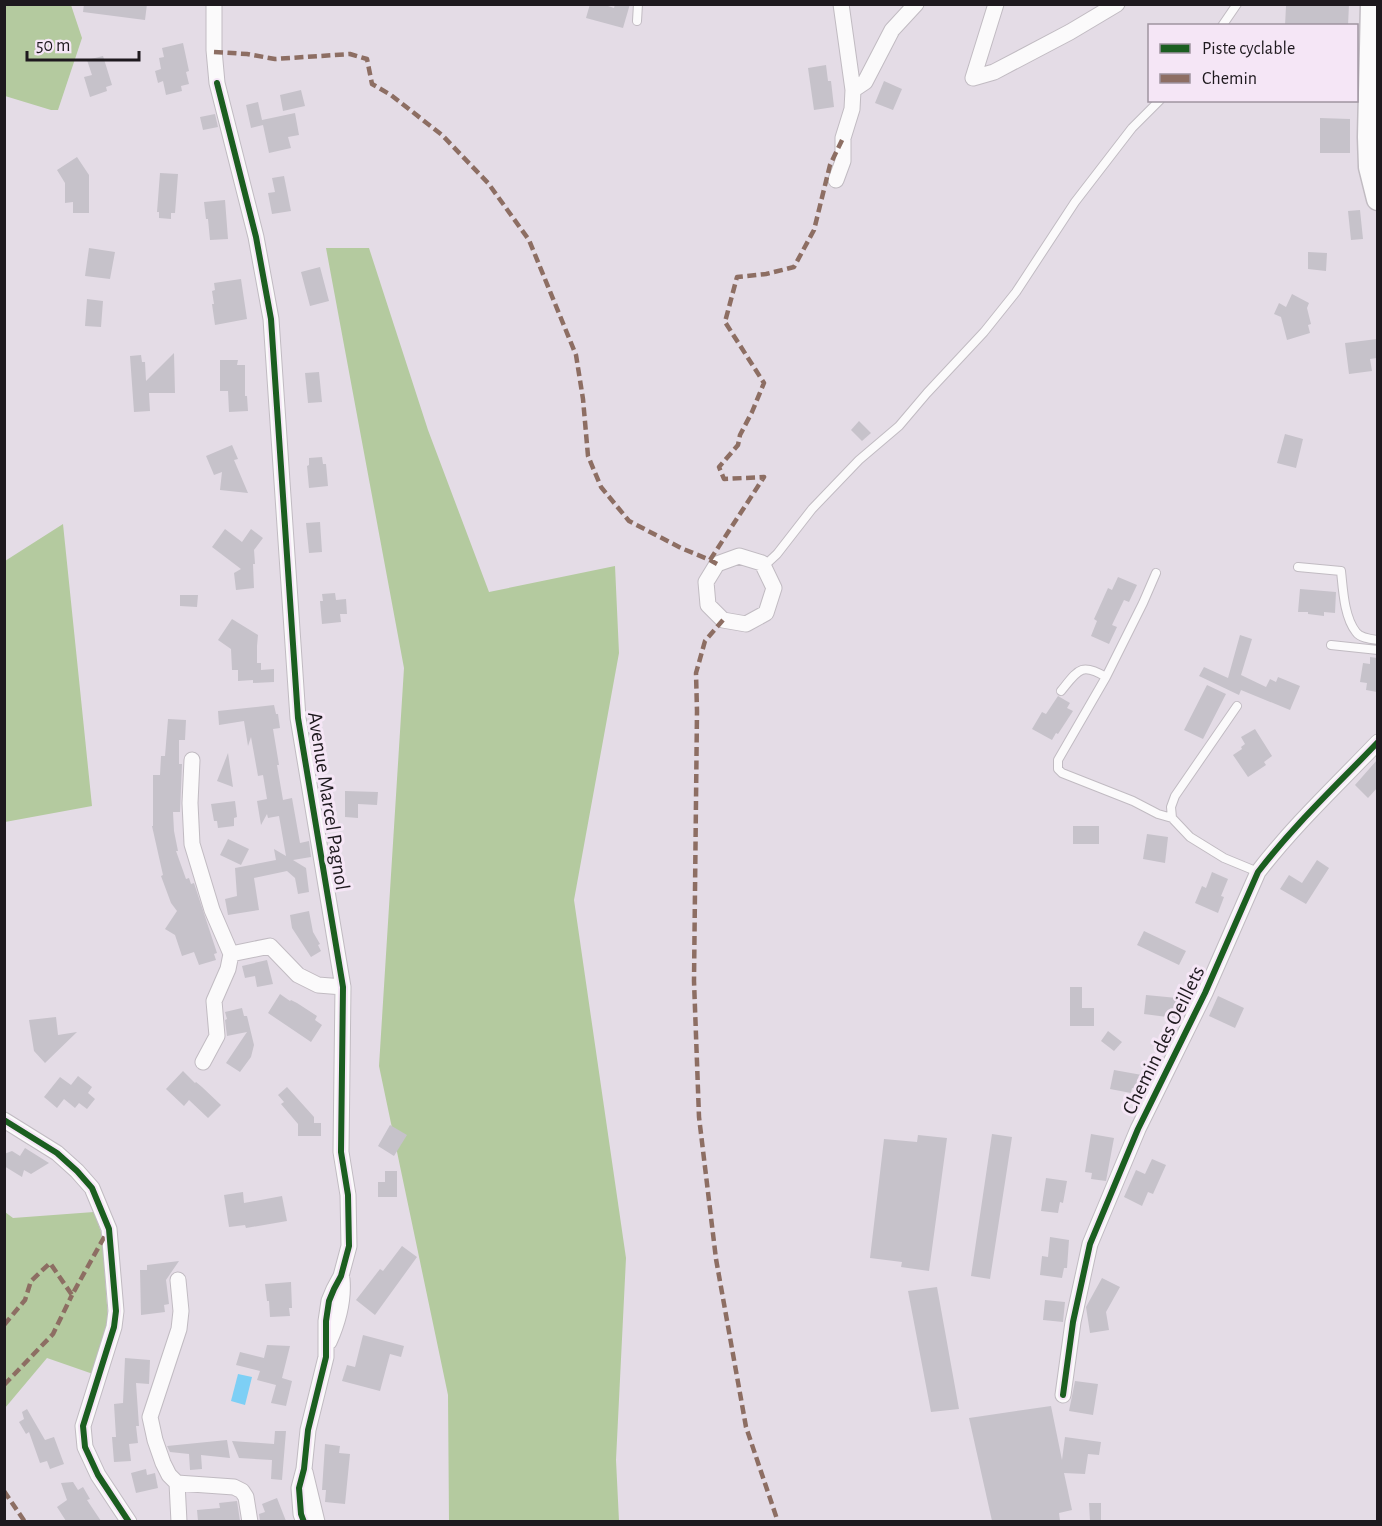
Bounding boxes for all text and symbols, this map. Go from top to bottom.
scale bar [27,24,140,62]
legend [1148,24,1358,102]
text: 50 m [36,37,70,55]
text: Piste cyclable [1202,40,1295,58]
text: Chemin [1202,70,1257,88]
street label: Avenue Marcel Pagnol [304,710,353,892]
street label: Chemin des Oeillets [1118,963,1208,1118]

